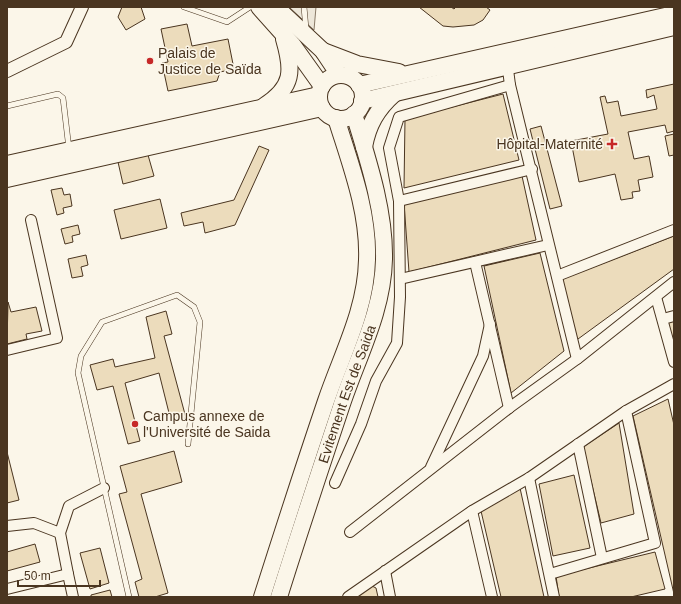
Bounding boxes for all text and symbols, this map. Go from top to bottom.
place label: Palais de Justice de Saïda [158,45,262,77]
marker: Palais de Justice de Saïda [145,56,155,66]
place label: Hôpital-Maternité [496,136,603,152]
marker: Hôpital-Maternité [606,138,618,150]
street label: Evitement Est de Saida [315,323,379,465]
place label: Campus annexe de l'Université de Saida [143,408,270,440]
marker: Campus annexe de l'Université de Saida [130,419,140,429]
scale bar [18,562,100,588]
text: 50 m [24,569,51,583]

